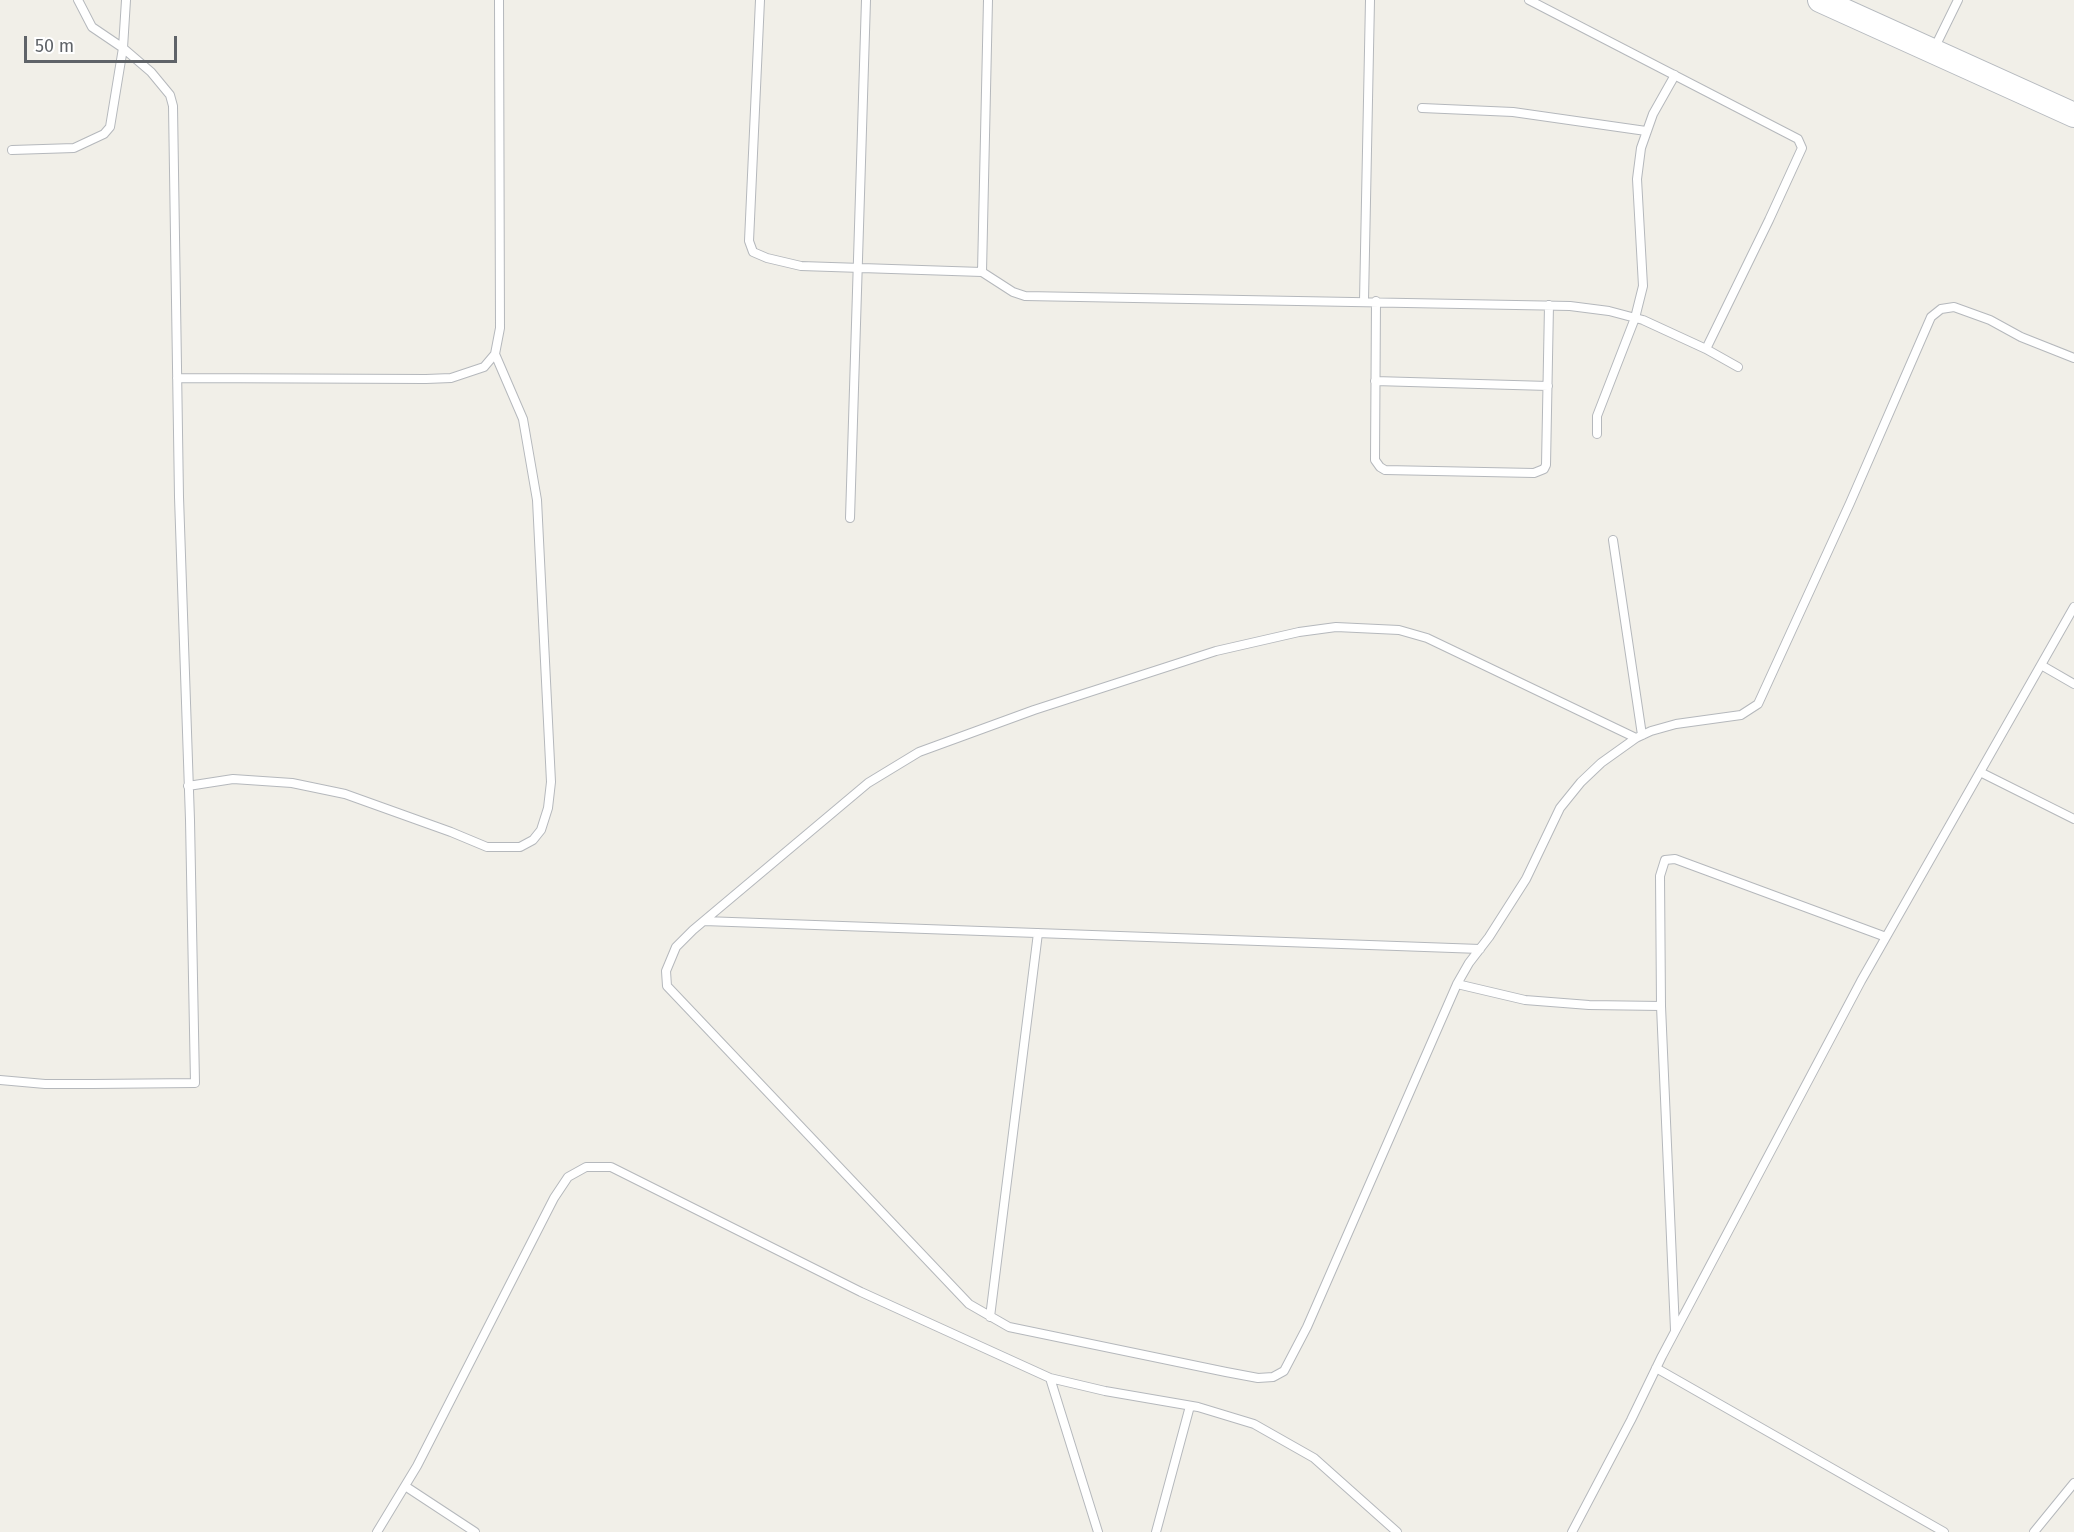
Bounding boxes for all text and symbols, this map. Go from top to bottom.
scale bar [27,24,180,62]
text: 50 m [35,35,74,57]

